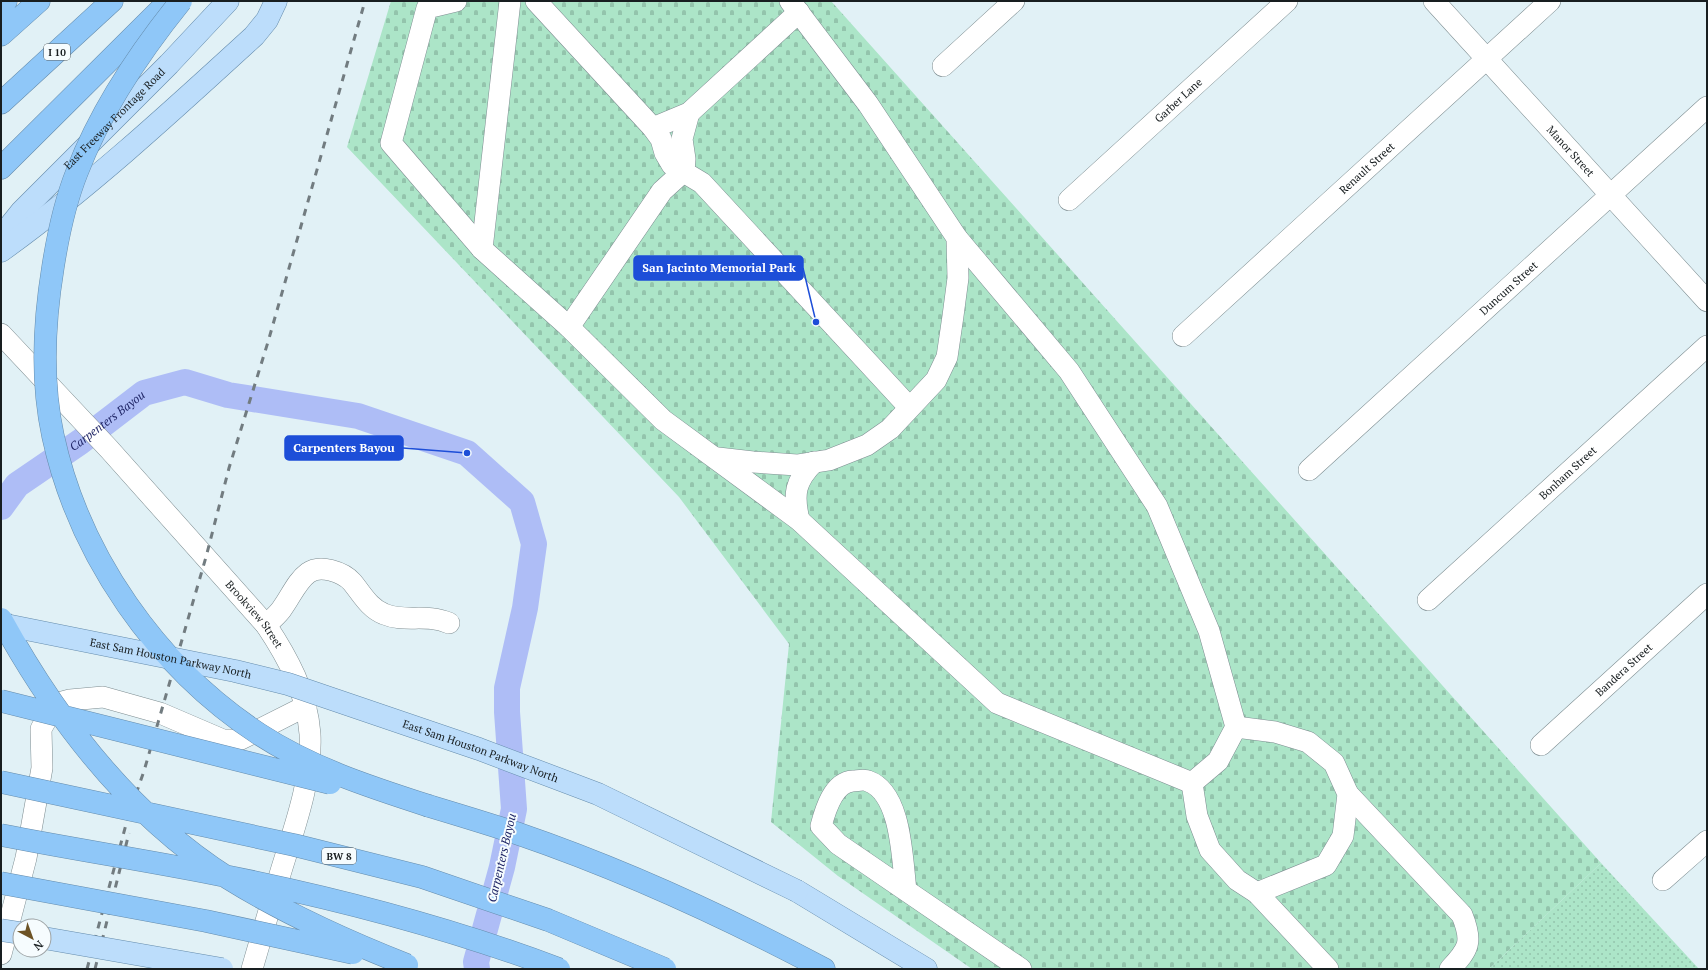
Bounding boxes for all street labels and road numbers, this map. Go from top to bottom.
road number: I 10 [44,44,70,60]
street label: East Freeway Frontage Road [61,65,168,172]
street label: Garber Lane [1152,75,1205,125]
street label: Manor Street [1544,123,1597,180]
street label: Renault Street [1336,139,1398,197]
street label: Duncum Street [1477,258,1540,318]
street label: Bonham Street [1536,443,1599,503]
street label: Brookview Street [223,578,286,651]
street label: East Sam Houston Parkway North [89,635,253,682]
street label: Bandera Street [1592,640,1655,699]
street label: East Sam Houston Parkway North [401,717,561,786]
road number: BW 8 [322,848,356,864]

